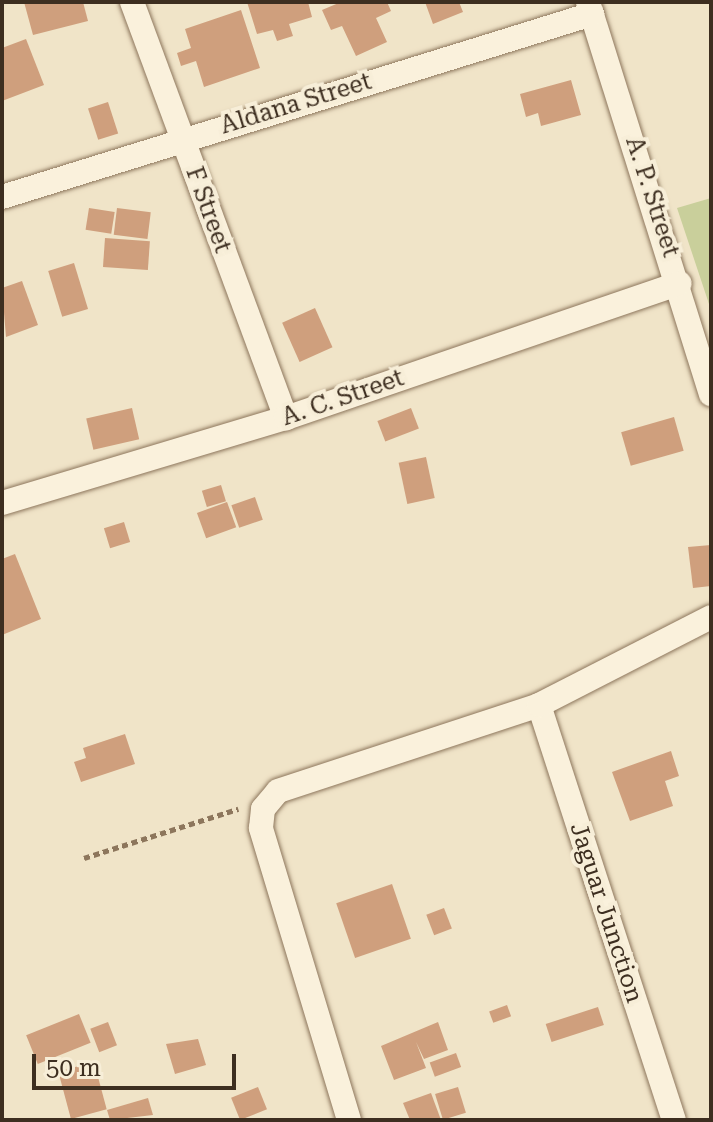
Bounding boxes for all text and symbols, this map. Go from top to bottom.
street label: Aldana Street [217,67,375,141]
street label: A. P. Street [619,133,685,261]
street label: F Street [179,163,237,257]
street label: A. C. Street [278,364,408,432]
street label: Jaguar Junction [563,819,649,1007]
scale bar [36,1038,240,1088]
text: 50 m [46,1054,101,1082]

